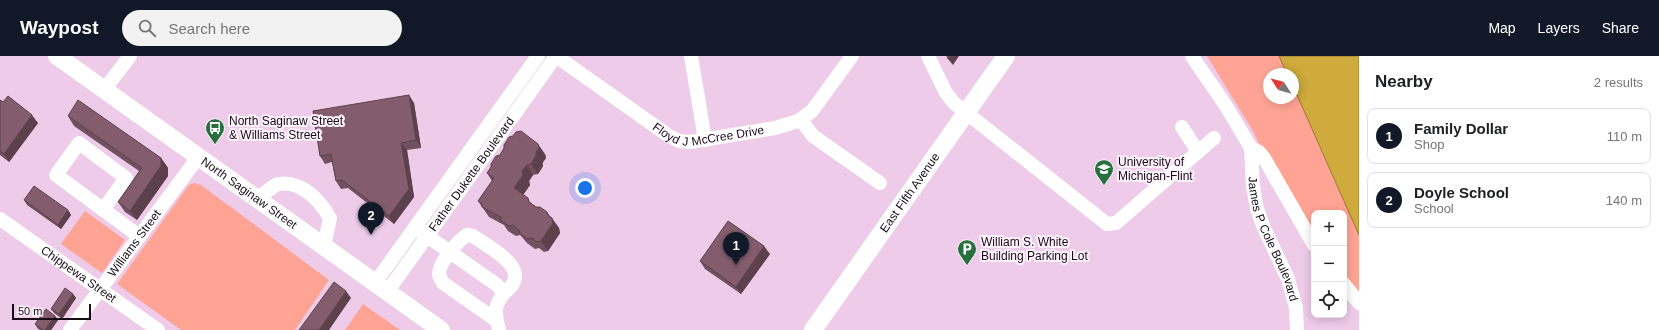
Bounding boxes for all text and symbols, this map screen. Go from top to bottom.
search box [122,10,402,46]
text: Waypost [20,17,98,38]
icon: search [136,17,158,39]
text: Search here [168,20,250,37]
text: Map [1488,20,1516,36]
text: Layers [1538,20,1580,36]
text: Share [1602,20,1639,36]
north arrow [1263,68,1299,104]
text: Nearby [1375,72,1433,91]
text: 2 results [1594,75,1643,90]
place label: North Saginaw Street & Williams Street [229,114,344,142]
street label: Father Dukette Boulevard [426,114,517,234]
bus stop icon: North Saginaw Street & Williams Street [204,117,226,145]
street label: Floyd J McCree Drive [650,120,766,149]
text: Family Dollar [1414,120,1508,137]
text: 1 [1385,129,1393,144]
text: 110 m [1607,129,1642,144]
text: Shop [1414,137,1444,152]
street label: East Fifth Avenue [877,150,943,235]
street label: North Saginaw Street [199,154,300,232]
place label: University of Michigan-Flint [1118,155,1193,183]
school or university icon: University of Michigan-Flint [1093,158,1115,186]
street label: James P Cole Boulevard [1246,176,1301,303]
your location [575,178,595,198]
text: Doyle School [1414,184,1509,201]
text: 2 [1385,193,1393,208]
text: 140 m [1606,193,1642,208]
text: School [1414,201,1454,216]
pin: 2 [358,202,384,235]
street label: Williams Street [105,206,164,280]
map controls [1311,210,1347,318]
button: + [1311,210,1347,246]
pin: 1 [723,232,749,265]
place label: William S. White Building Parking Lot [981,235,1088,263]
parking icon: William S. White Building Parking Lot [956,238,978,266]
street label: Chippewa Street [38,243,119,306]
button: − [1311,246,1347,282]
button: locate [1311,282,1347,318]
scale bar [12,302,91,321]
text: 50 m [18,305,42,317]

